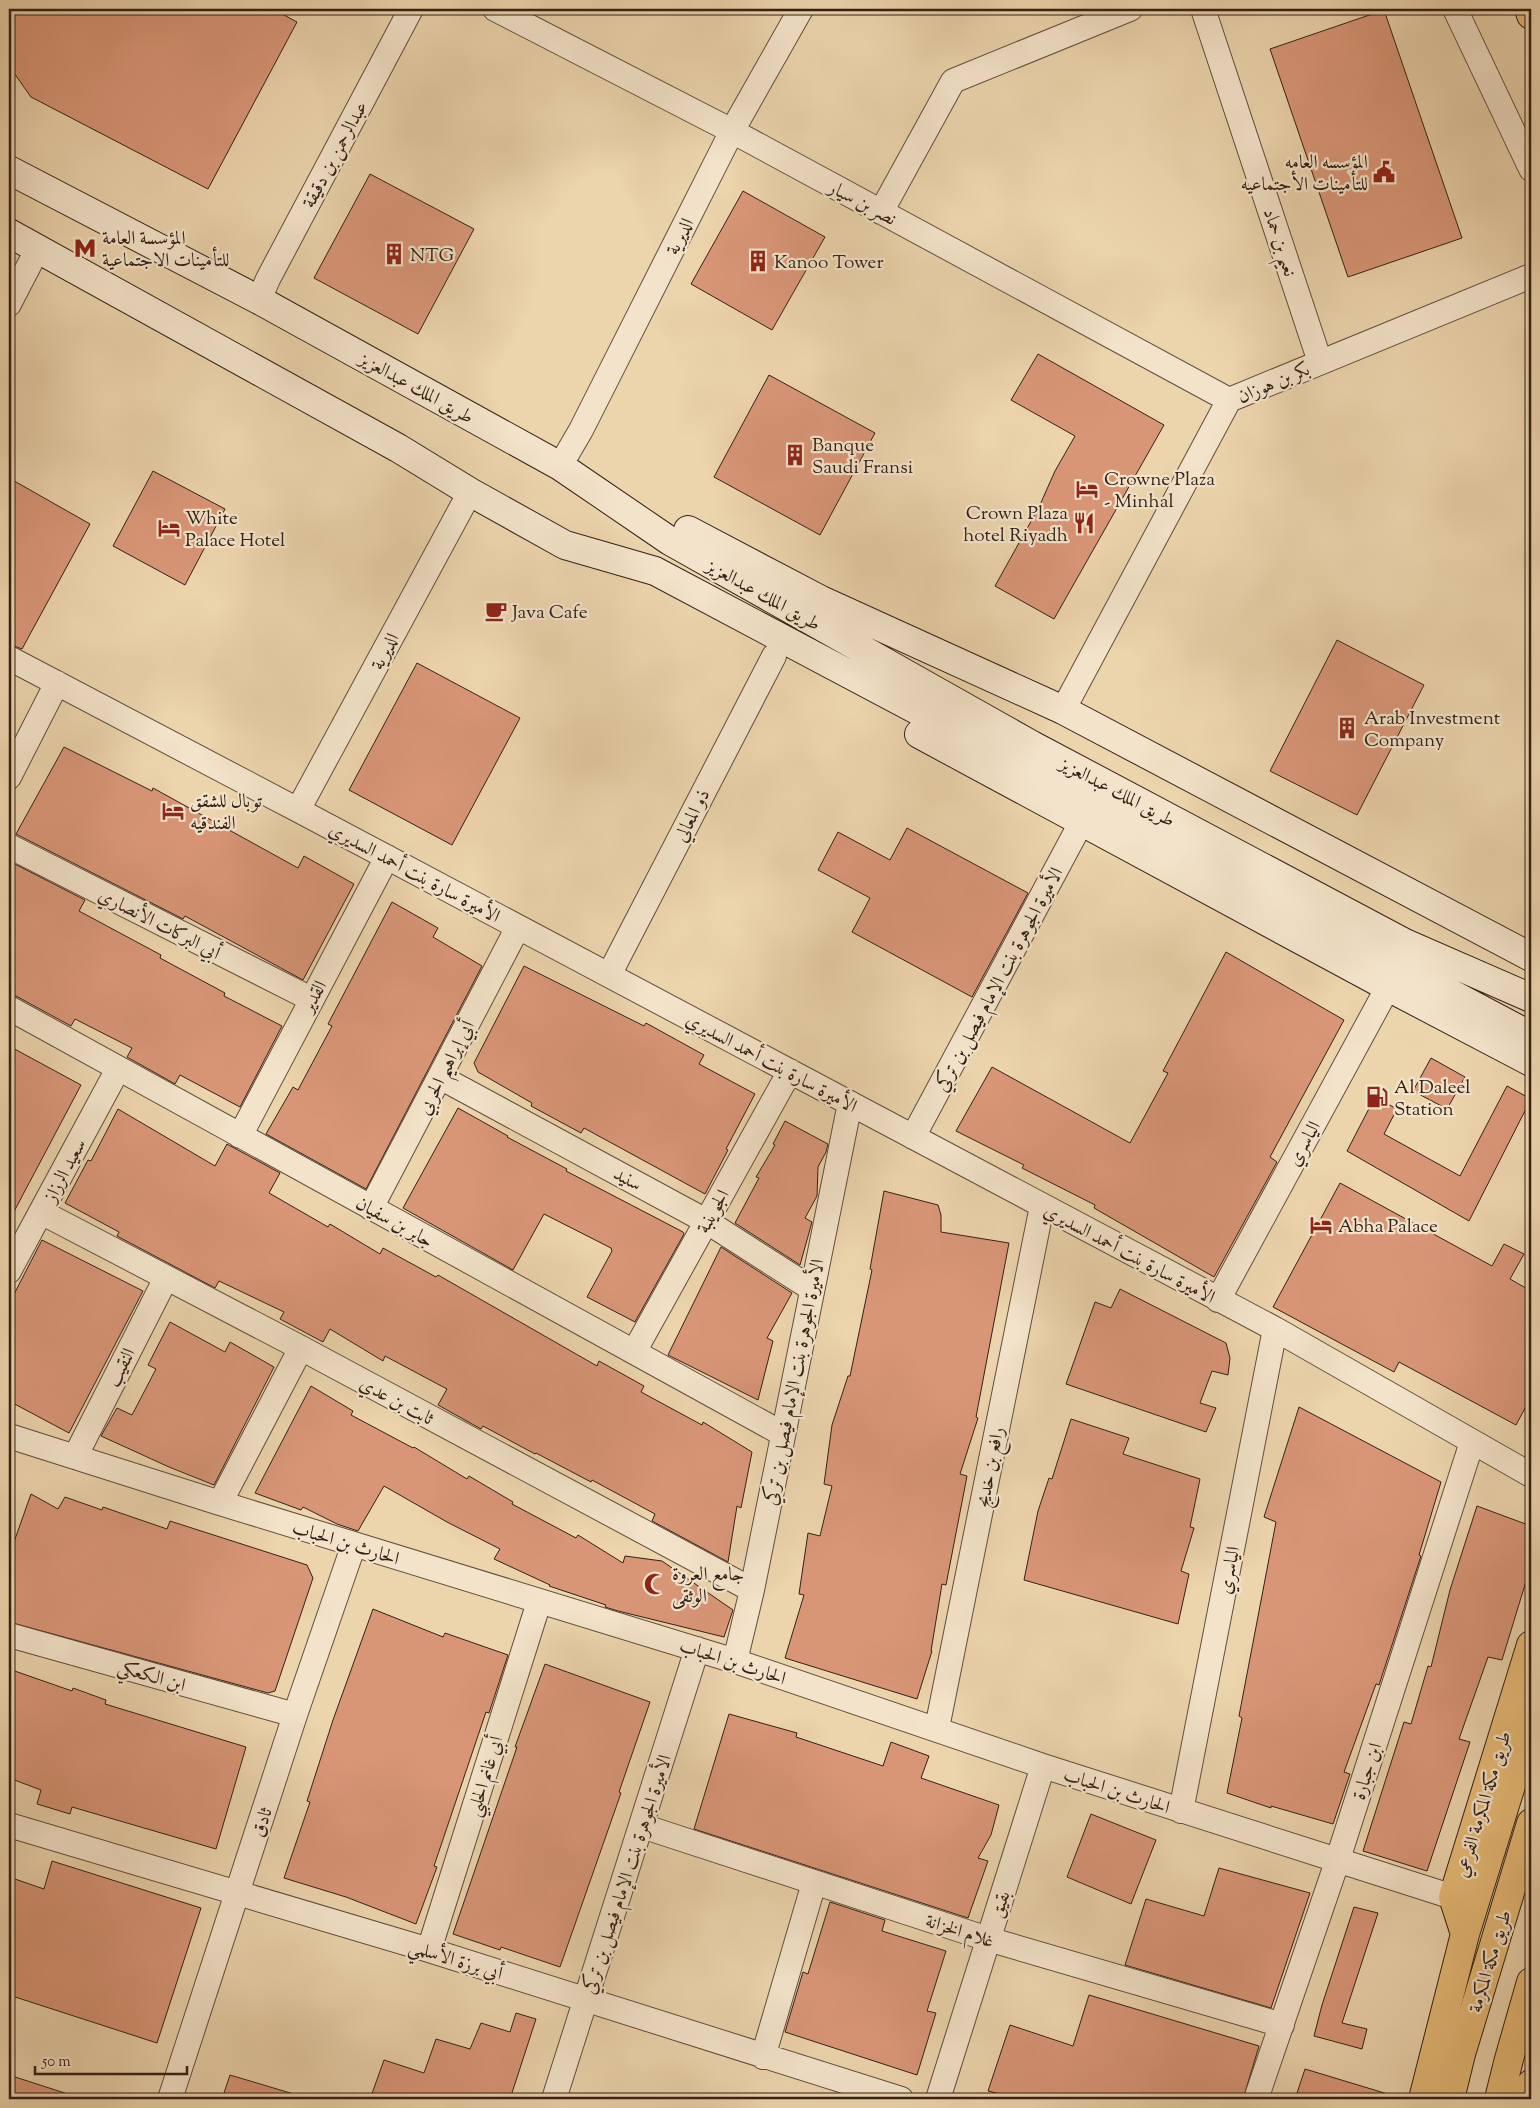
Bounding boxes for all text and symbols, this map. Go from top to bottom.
street label: عبدالرحمن بن دقيقة [297,97,376,213]
place label: المؤسسه العامه للتأمينات الأجتماعيه [1241,150,1368,199]
public building icon: المؤسسه العامه للتأمينات الأجتماعيه [1371,159,1397,185]
street label: نصر بن سيار [821,174,901,233]
street label: نعيم بن حماد [1251,205,1302,282]
street label: الديرية [661,214,702,260]
place label: المؤسسة العامة للتأمينات الاجتماعية [102,226,229,275]
metro station icon: المؤسسة العامة للتأمينات الاجتماعية [72,235,98,261]
building icon: NTG [381,241,407,267]
place label: NTG [410,243,454,270]
building icon: Kanoo Tower [745,248,771,274]
place label: Kanoo Tower [774,250,884,277]
street label: طريق الملك عبدالعزيز [352,346,478,432]
street label: بكر بن هوزان [1234,357,1314,412]
place label: Banque Saudi Fransi [812,433,913,482]
building icon: Banque Saudi Fransi [782,442,808,468]
place label: Crowne Plaza - Minhal [1104,467,1215,516]
hotel icon: Crowne Plaza - Minhal [1074,476,1100,502]
place label: Crown Plaza hotel Riyadh [963,501,1068,550]
place label: White Palace Hotel [185,506,285,555]
restaurant icon: Crown Plaza hotel Riyadh [1071,510,1097,536]
hotel icon: White Palace Hotel [156,515,182,541]
street label: طريق الملك عبدالعزيز [699,553,825,639]
cafe icon: Java Cafe [483,598,509,624]
place label: Java Cafe [511,600,588,627]
street label: الديرية [365,629,407,675]
place label: Arab Investment Company [1364,706,1501,755]
building icon: Arab Investment Company [1334,715,1360,741]
street label: طريق الملك عبدالعزيز [1053,751,1179,835]
street label: ذو المعالي [668,785,718,847]
place label: توبال للشقق الفندقيه [190,789,262,838]
hotel icon: توبال للشقق الفندقيه [160,798,186,824]
street label: الأميرة سارة بنت أحمد السديري [323,816,505,931]
street label: الأميرة الجوهرة بنت الإمام فيصل بن تركي [928,862,1072,1098]
street label: أبي البركات الأنصاري [93,881,226,968]
street label: القدير [295,976,335,1020]
street label: الأميرة سارة بنت أحمد السديري [680,1006,862,1121]
street label: أبي إبراهيم الحربي [411,1015,486,1122]
place label: Al Daleel Station [1394,1075,1471,1124]
fuel station icon: Al Daleel Station [1364,1084,1390,1110]
street label: الياسري [1282,1117,1329,1172]
street label: سعيد الرزاز [37,1135,94,1209]
street label: سنيد [608,1161,646,1199]
street label: الجوينبة [691,1185,737,1239]
street label: جابر بن سفيان [350,1191,438,1256]
street label: الأميرة سارة بنت أحمد السديري [1038,1197,1220,1312]
hotel icon: Abha Palace [1308,1212,1334,1238]
place label: Abha Palace [1338,1214,1438,1241]
street label: الأميرة الجوهرة بنت الإمام فيصل بن تركي [756,1257,834,1508]
street label: النقيب [101,1344,143,1392]
street label: ثابت بن عدي [354,1371,438,1433]
street label: رافع بن خديج [970,1425,1014,1511]
street label: الحارث بن الحباب [288,1515,402,1573]
street label: الياسري [1213,1544,1248,1597]
place label: جامع العروة الوثقى [672,1562,744,1611]
mosque icon: جامع العروة الوثقى [642,1571,668,1597]
street label: الحارث بن الحباب [675,1633,789,1693]
street label: ابن الكعكي [114,1655,189,1702]
street label: طريق مكة المكرمة الفرعي [1449,1728,1519,1881]
street label: أبي غانم الحلبي [460,1732,514,1821]
street label: ابن جبارة [1347,1740,1390,1804]
street label: الأميرة الجوهرة بنت الإمام فيصل بن تركي [575,1751,681,1998]
street label: الحارث بن الحباب [1059,1762,1173,1822]
street label: ثادق [246,1804,281,1841]
street label: بقيق [984,1888,1018,1922]
street label: طريق مكة المكرمة [1463,1907,1520,2016]
street label: غلام الخزانة [921,1909,997,1957]
street label: أبي برزة الأسلمي [404,1932,507,1992]
scale bar [35,2043,188,2075]
text: 50 m [41,2052,71,2073]

